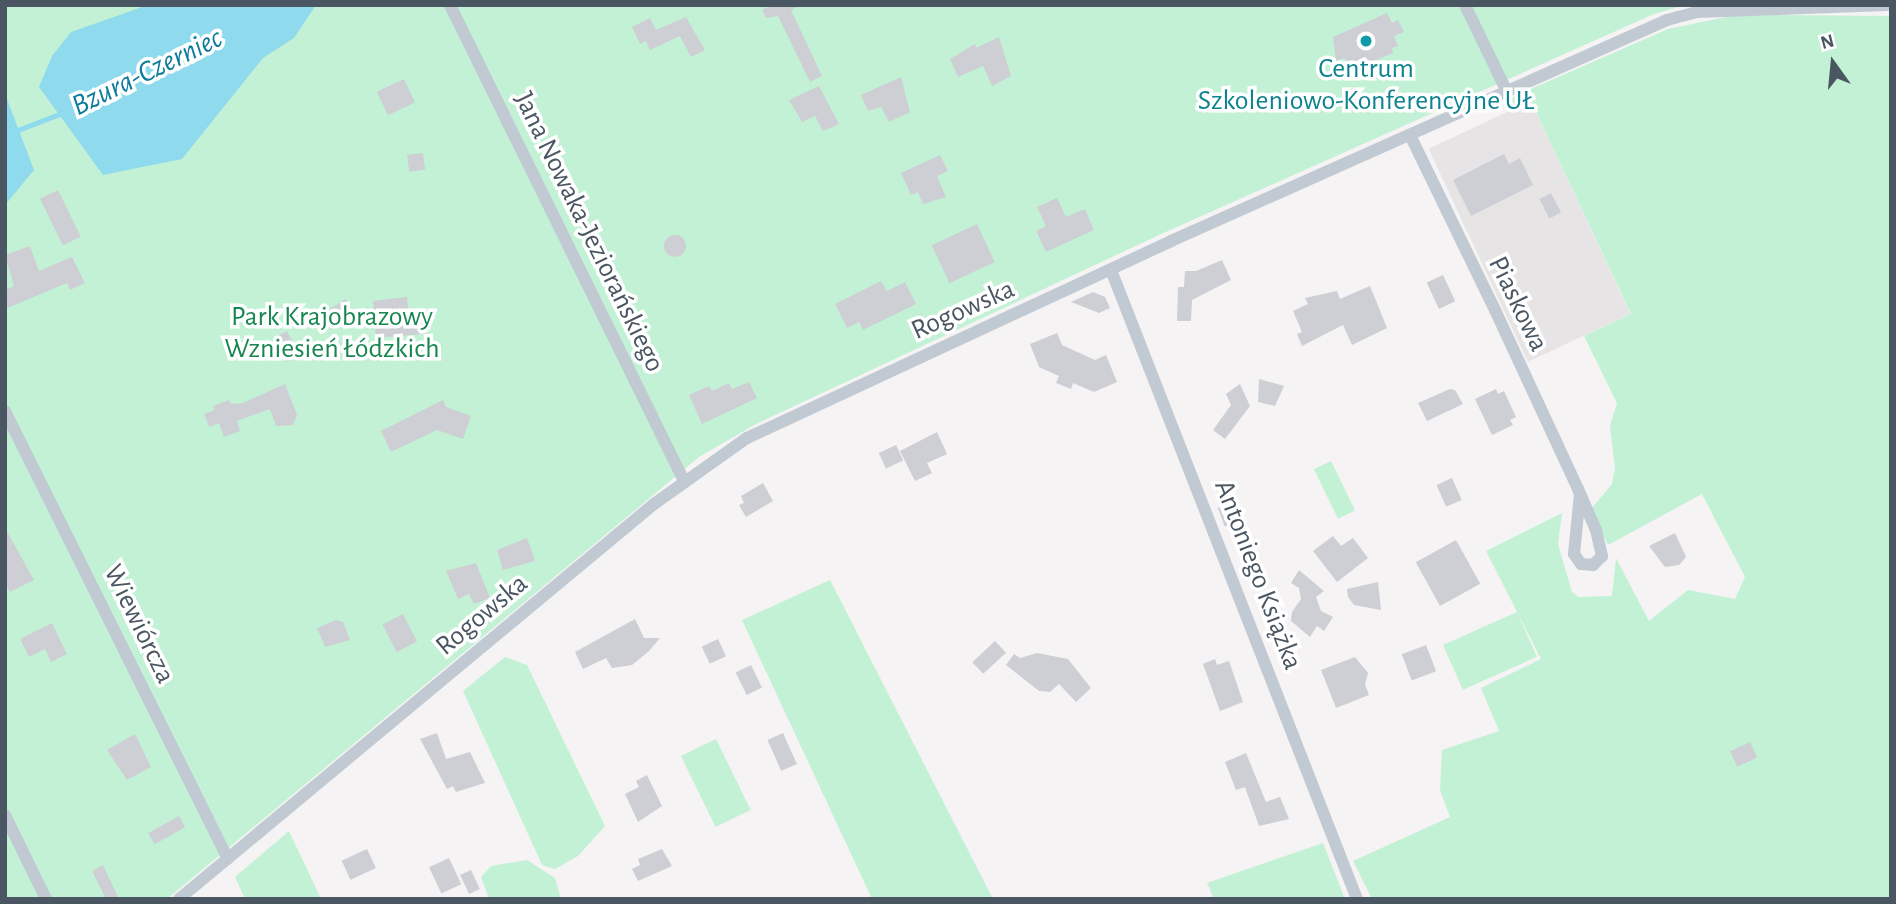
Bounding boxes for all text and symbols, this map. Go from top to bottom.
water label: Bzura-Czerniec [66,20,228,124]
north arrow [1798,28,1868,98]
text: N [1819,31,1836,53]
marker: Centrum Szkoleniowo-Konferencyjne UŁ [1358,33,1374,49]
place label: Centrum Szkoleniowo-Konferencyjne UŁ [1198,52,1534,118]
street label: Jana Nowaka-Jeziorańskiego [506,86,672,378]
street label: Piaskowa [1481,251,1555,357]
street label: Rogowska [906,272,1020,348]
park label: Park Krajobrazowy Wzniesień Łódzkich [224,300,440,366]
street label: Antoniego Książka [1206,475,1310,675]
street label: Wiewiórcza [96,559,182,689]
street label: Rogowska [429,567,535,663]

